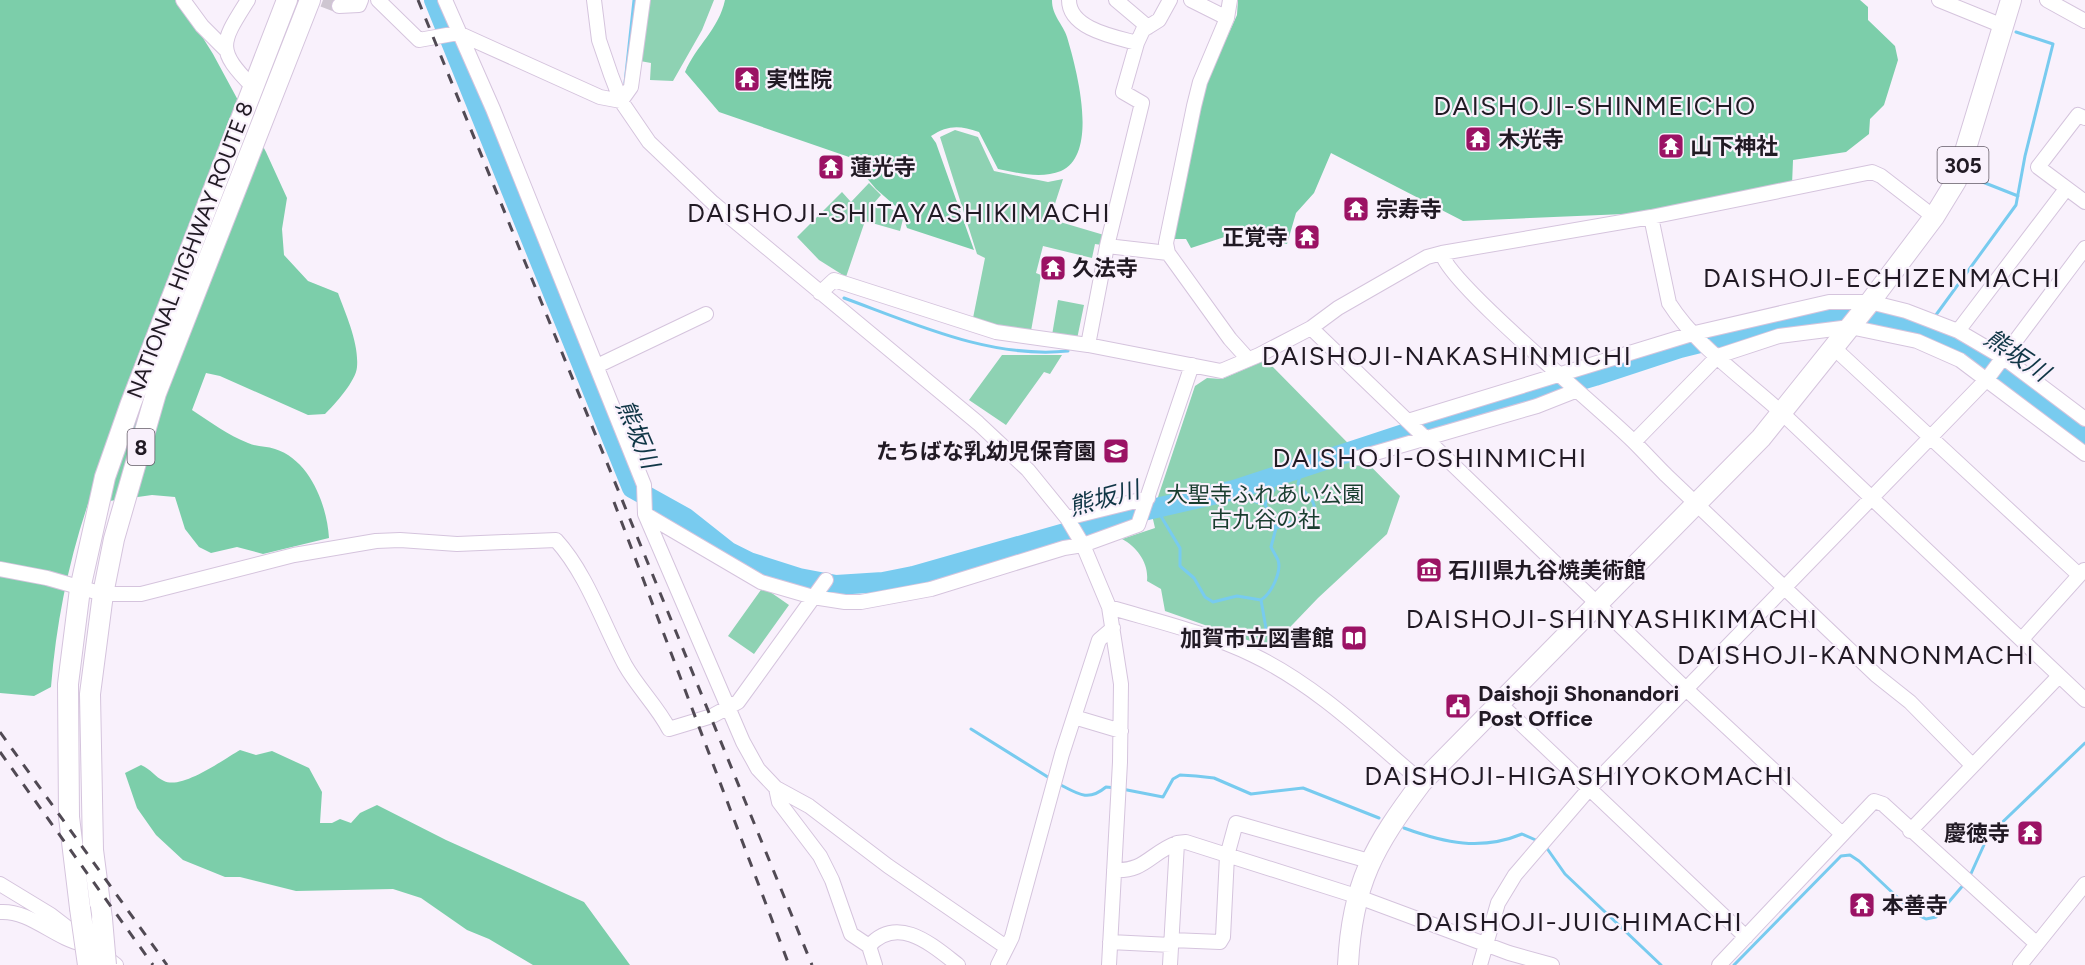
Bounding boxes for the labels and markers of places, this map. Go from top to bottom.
temple icon: 実性院 [732,64,762,94]
place label: 実性院 [766,66,832,93]
temple icon: 木光寺 [1463,124,1493,154]
place label: 木光寺 [1498,126,1564,153]
temple icon: 山下神社 [1656,131,1686,161]
place label: 山下神社 [1690,133,1778,160]
temple icon: 蓮光寺 [816,152,846,182]
place label: 蓮光寺 [850,154,916,181]
temple icon: 宗寿寺 [1341,194,1371,224]
place label: 宗寿寺 [1376,196,1442,223]
temple icon: 正覚寺 [1292,222,1322,252]
place label: 正覚寺 [1222,224,1288,251]
temple icon: 久法寺 [1038,253,1068,283]
place label: 久法寺 [1072,255,1138,282]
school or university icon: たちばな乳幼児保育園 [1101,436,1131,466]
place label: たちばな乳幼児保育園 [876,438,1096,465]
museum icon: 石川県九谷焼美術館 [1414,555,1444,585]
place label: 石川県九谷焼美術館 [1448,557,1646,584]
library icon: 加賀市立図書館 [1339,623,1369,653]
place label: 加賀市立図書館 [1180,625,1334,652]
place label: Daishoji Shonandori Post Office [1478,680,1679,732]
public building icon: Daishoji Shonandori Post Office [1443,691,1473,721]
temple icon: 慶徳寺 [2015,818,2045,848]
place label: 慶徳寺 [1944,820,2010,847]
temple icon: 本善寺 [1847,890,1877,920]
place label: 本善寺 [1882,892,1948,919]

